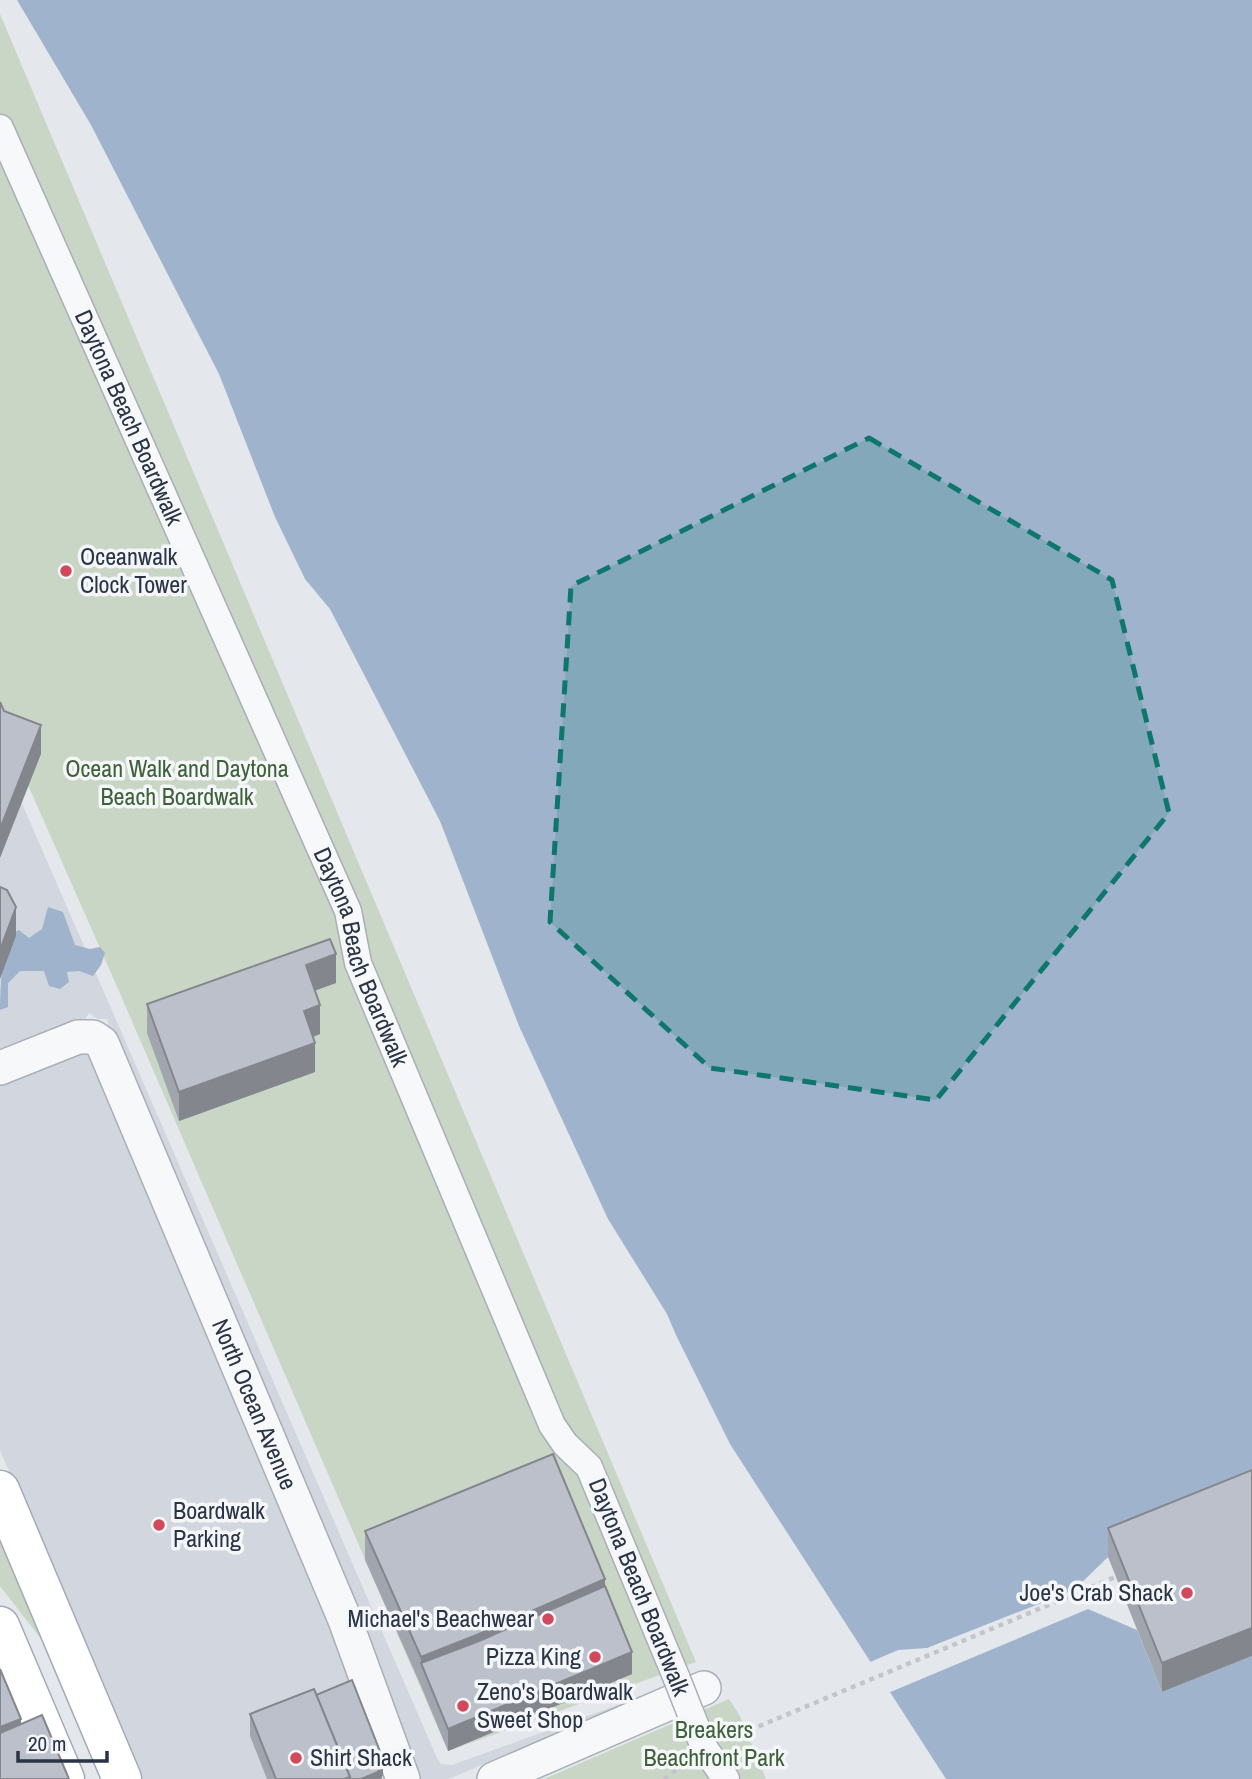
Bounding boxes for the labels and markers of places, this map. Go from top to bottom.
place label: Oceanwalk Clock Tower [80,540,187,600]
marker: Oceanwalk Clock Tower [58,563,74,579]
place label: Boardwalk Parking [173,1494,265,1554]
marker: Boardwalk Parking [151,1517,167,1533]
place label: Joe's Crab Shack [1019,1576,1173,1608]
marker: Joe's Crab Shack [1179,1585,1195,1601]
place label: Michael's Beachwear [348,1602,534,1634]
marker: Michael's Beachwear [540,1611,556,1627]
place label: Pizza King [486,1640,581,1672]
marker: Pizza King [587,1649,603,1665]
place label: Zeno's Boardwalk Sweet Shop [477,1675,633,1735]
marker: Zeno's Boardwalk Sweet Shop [455,1698,471,1714]
place label: Shirt Shack [310,1741,412,1773]
marker: Shirt Shack [288,1750,304,1766]

